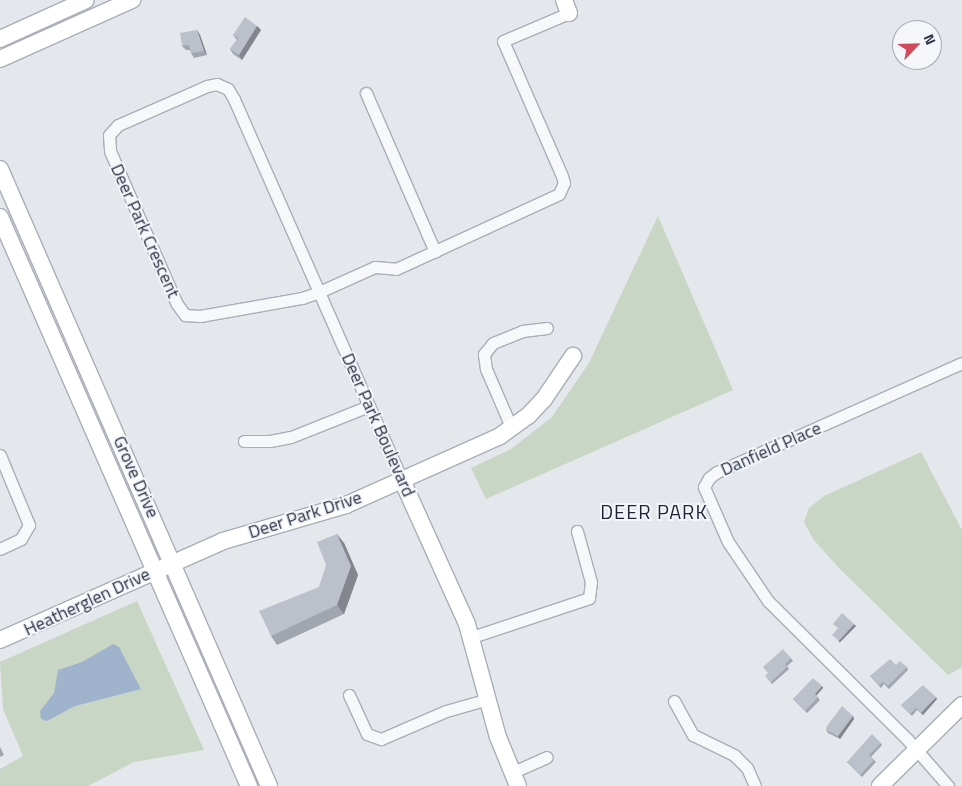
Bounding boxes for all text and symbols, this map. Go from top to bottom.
north arrow [892,20,942,70]
text: N [919,30,942,48]
street label: Deer Park Crescent [106,161,184,301]
street label: Deer Park Boulevard [337,350,419,500]
street label: Danfield Place [717,417,825,481]
street label: Grove Drive [108,433,164,521]
street label: Deer Park Drive [246,487,364,543]
district label: DEER PARK [599,499,709,523]
street label: Heatherglen Drive [20,563,154,641]

